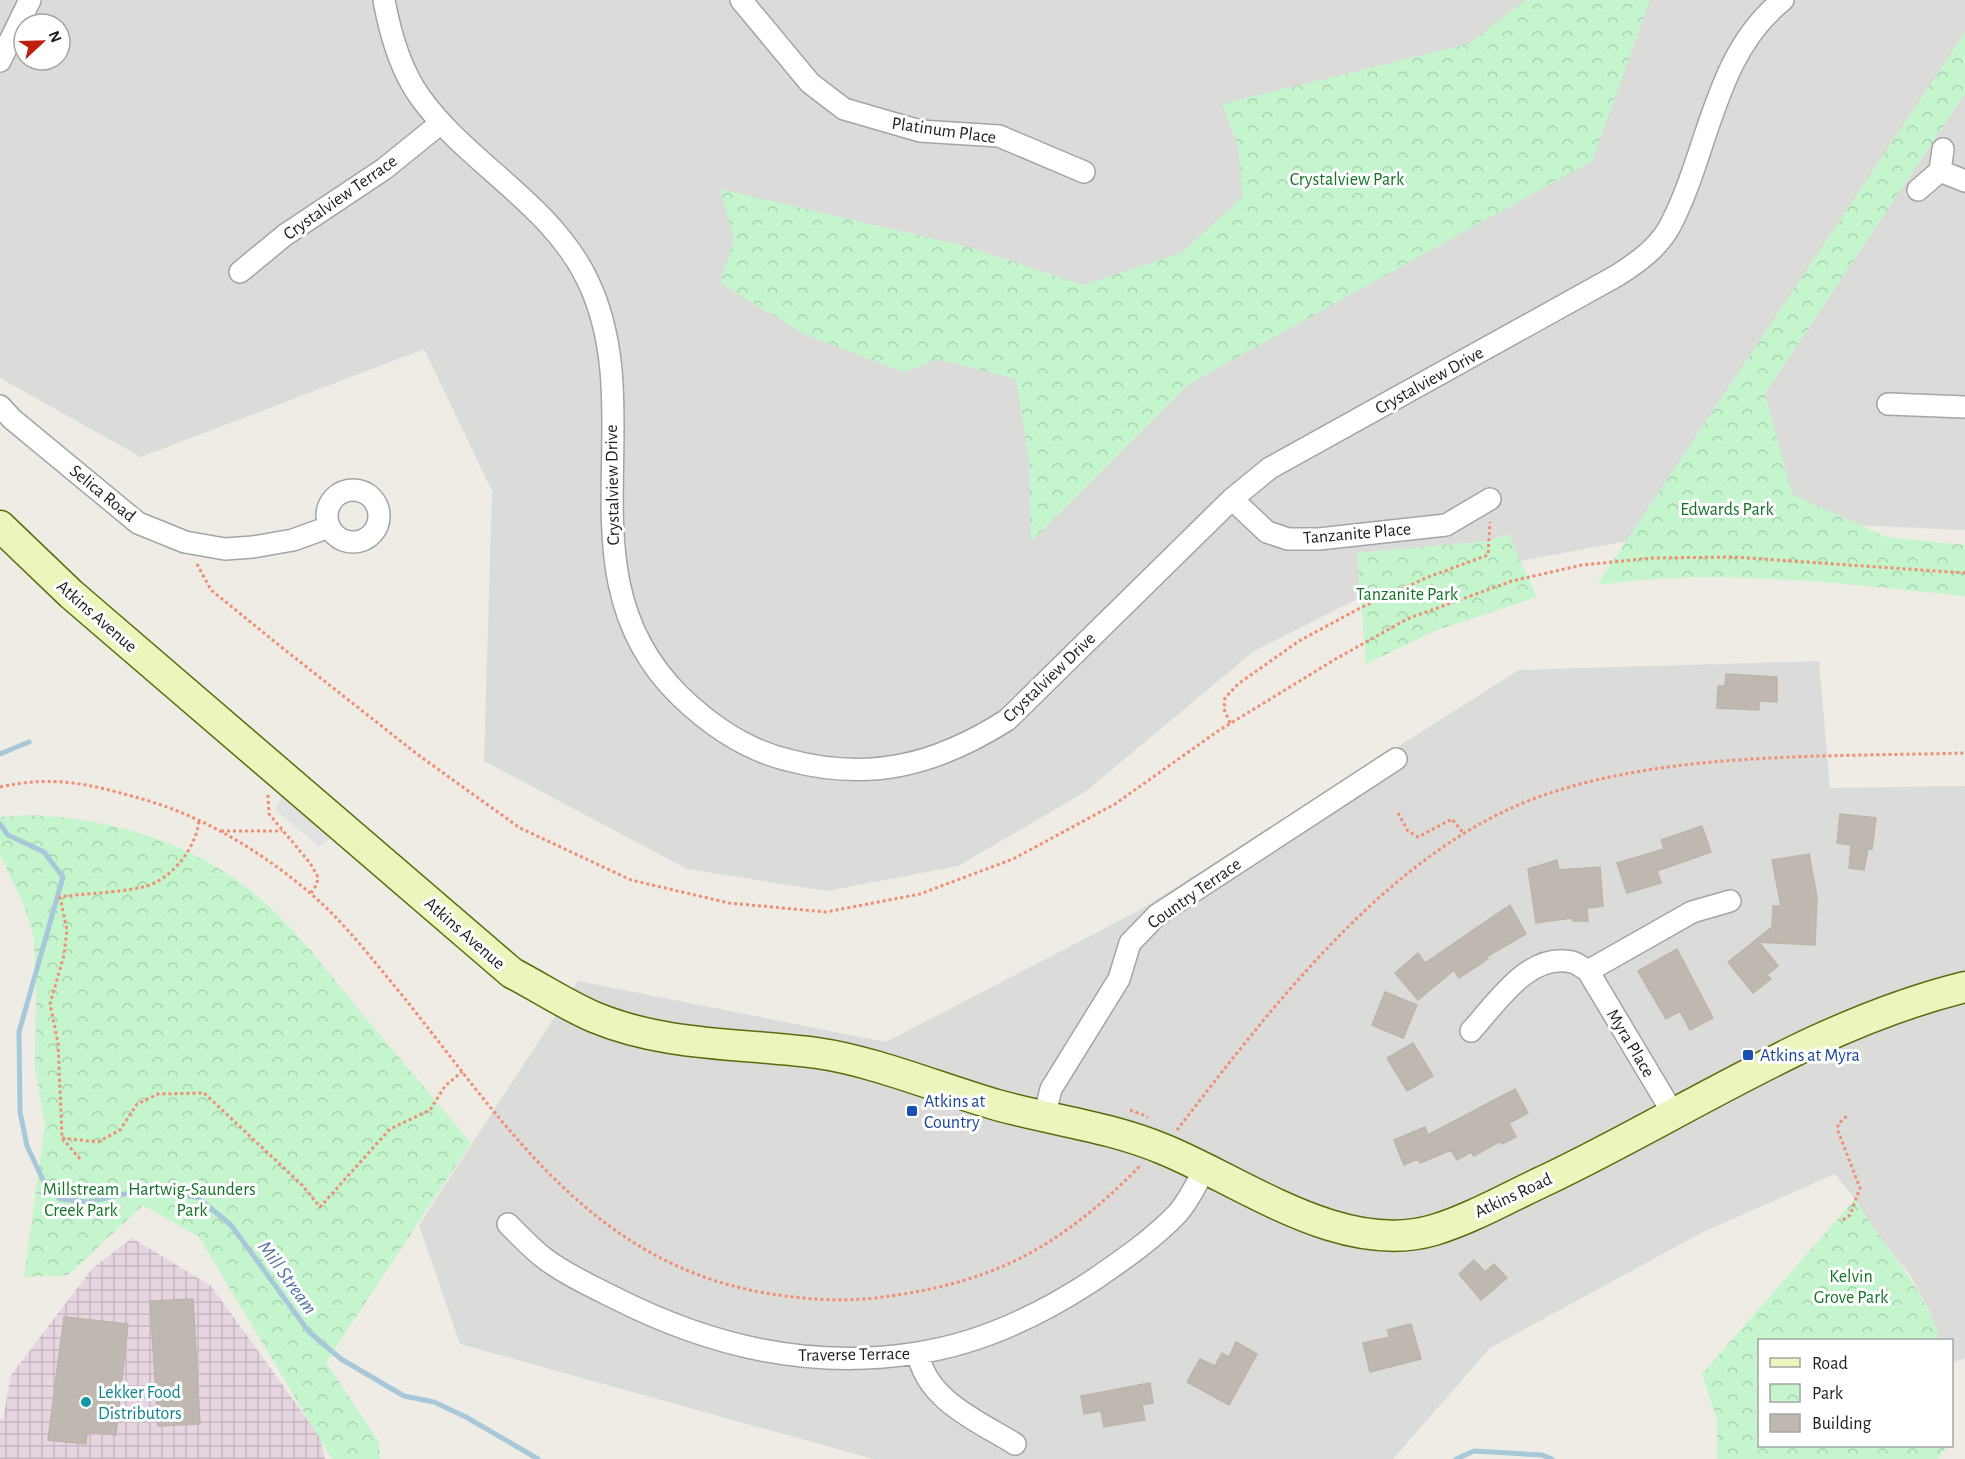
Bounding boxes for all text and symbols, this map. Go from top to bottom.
north arrow [12,12,72,72]
text: N [45,29,64,45]
street label: Platinum Place [891,115,997,147]
street label: Crystalview Terrace [280,152,401,244]
park label: Crystalview Park [1290,171,1405,189]
street label: Crystalview Drive [1372,344,1487,418]
street label: Crystalview Drive [603,424,623,545]
street label: Selica Road [66,462,139,526]
park label: Edwards Park [1680,501,1774,519]
street label: Tanzanite Place [1302,520,1412,548]
street label: Atkins Avenue [53,577,140,656]
park label: Tanzanite Park [1356,586,1459,604]
street label: Crystalview Drive [1000,629,1099,726]
street label: Country Terrace [1145,855,1245,933]
street label: Atkins Avenue [421,894,508,973]
street label: Myra Place [1603,1006,1657,1081]
place label: Atkins at Myra [1760,1047,1860,1065]
marker: Atkins at Myra [1741,1048,1755,1062]
place label: Atkins at Country [924,1093,986,1132]
marker: Atkins at Country [905,1104,919,1118]
street label: Atkins Road [1472,1170,1555,1222]
park label: Millstream Creek Park [43,1181,119,1220]
park label: Hartwig-Saunders Park [128,1181,256,1220]
water label: Mill Stream [254,1237,320,1318]
park label: Kelvin Grove Park [1814,1268,1889,1307]
legend [1758,1339,1953,1447]
street label: Traverse Terrace [798,1345,910,1365]
text: Road [1812,1355,1848,1373]
place label: Lekker Food Distributors [98,1384,182,1423]
text: Park [1812,1385,1844,1403]
marker: Lekker Food Distributors [79,1395,93,1409]
text: Building [1812,1415,1872,1433]

